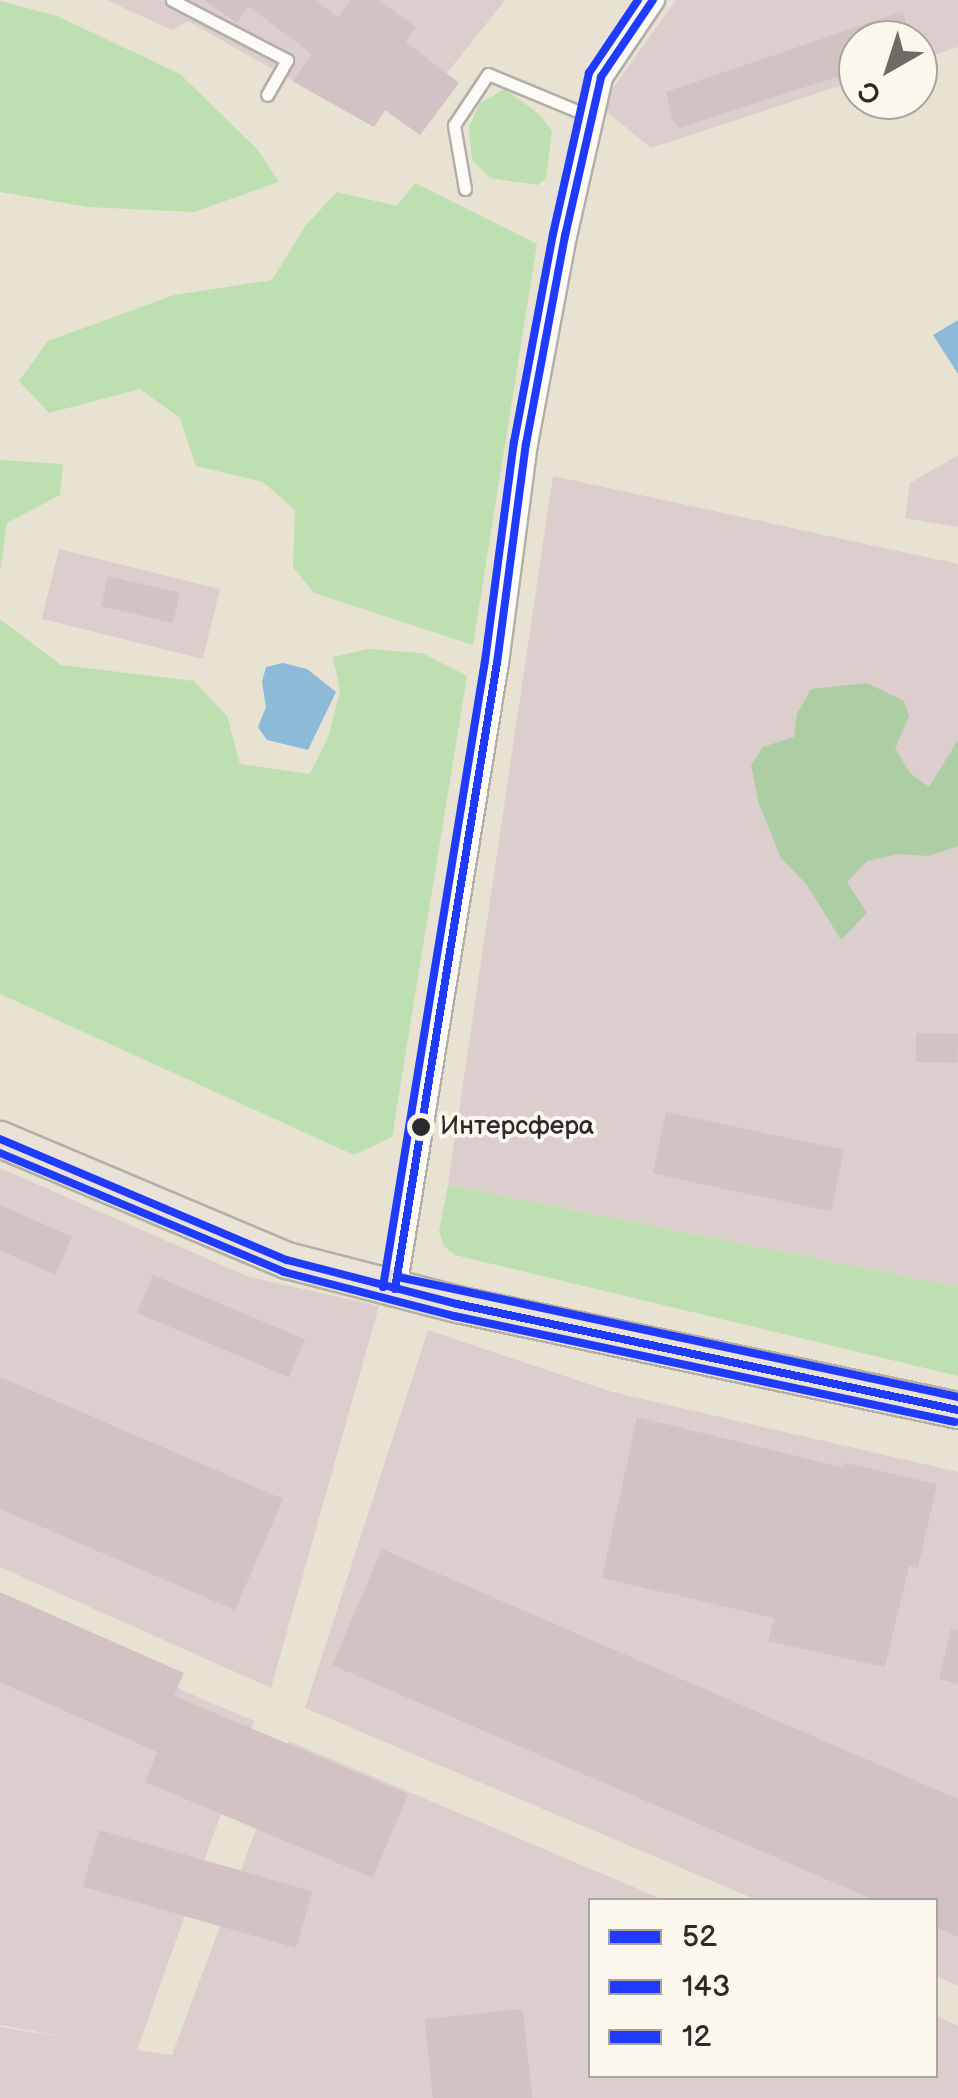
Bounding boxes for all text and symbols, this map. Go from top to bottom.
north arrow [838,20,938,120]
text: С [852,73,888,111]
place label: Интерсфера [440,1111,594,1143]
marker: Интерсфера [411,1117,431,1137]
legend [588,1898,938,2078]
text: 52 [682,1919,717,1955]
text: 143 [682,1969,730,2005]
text: 12 [682,2019,711,2055]

